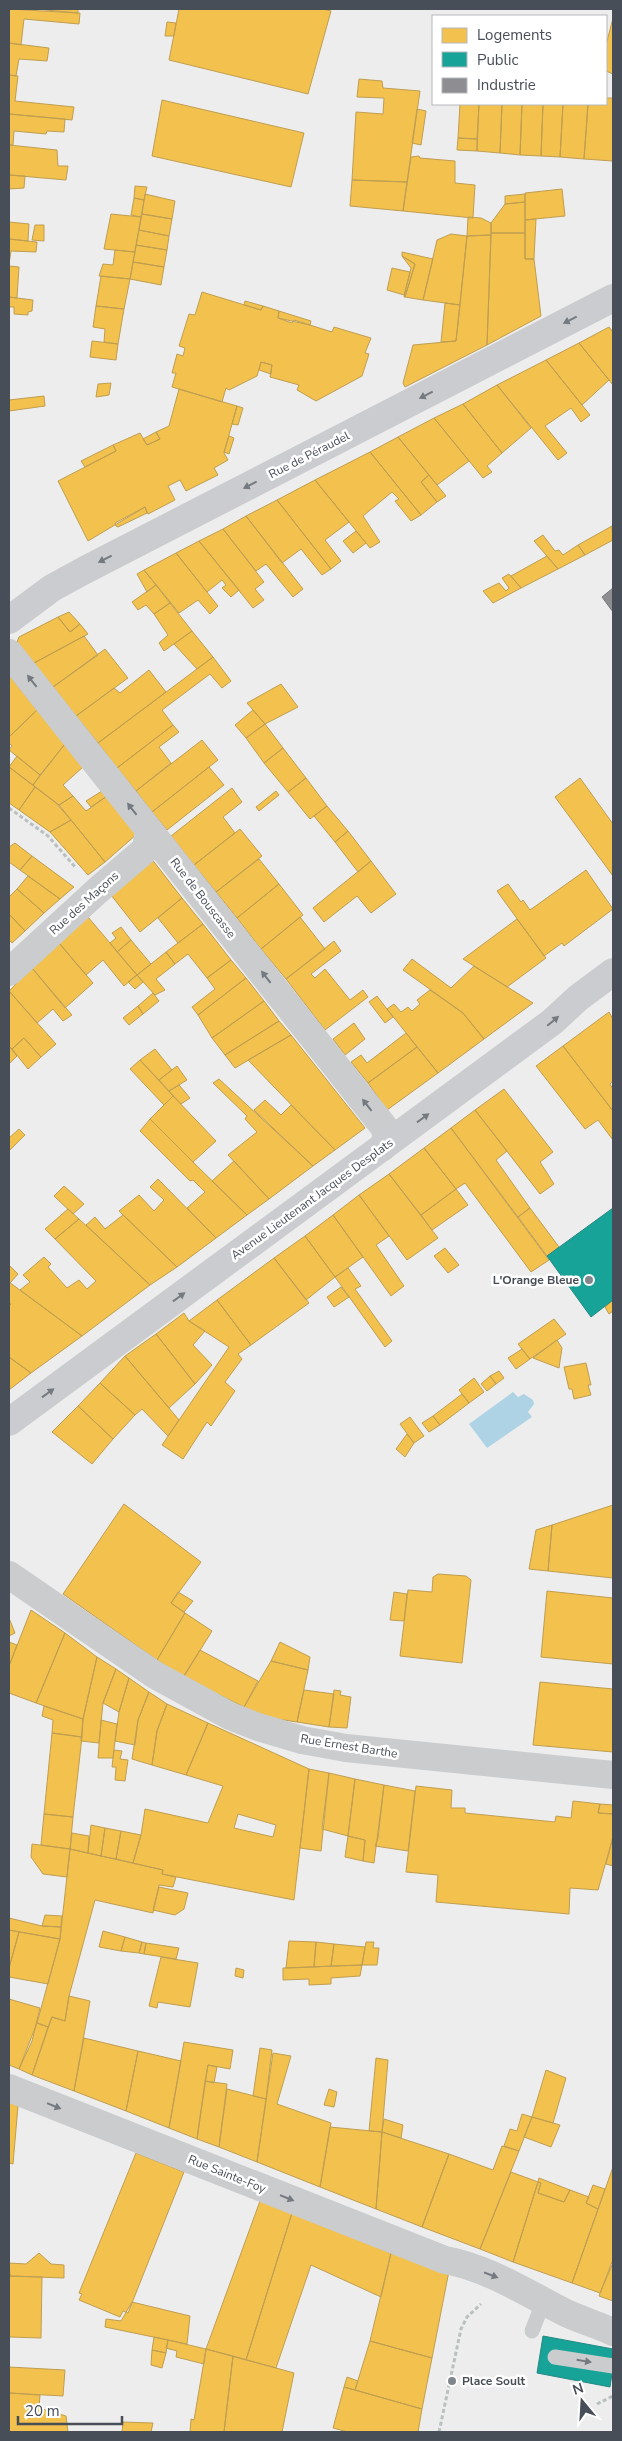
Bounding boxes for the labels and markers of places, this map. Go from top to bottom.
place label: L'Orange Bleue [493,1272,579,1288]
marker: L'Orange Bleue [583,1274,595,1286]
place label: Place Soult [462,2373,526,2389]
marker: Place Soult [446,2375,458,2387]

